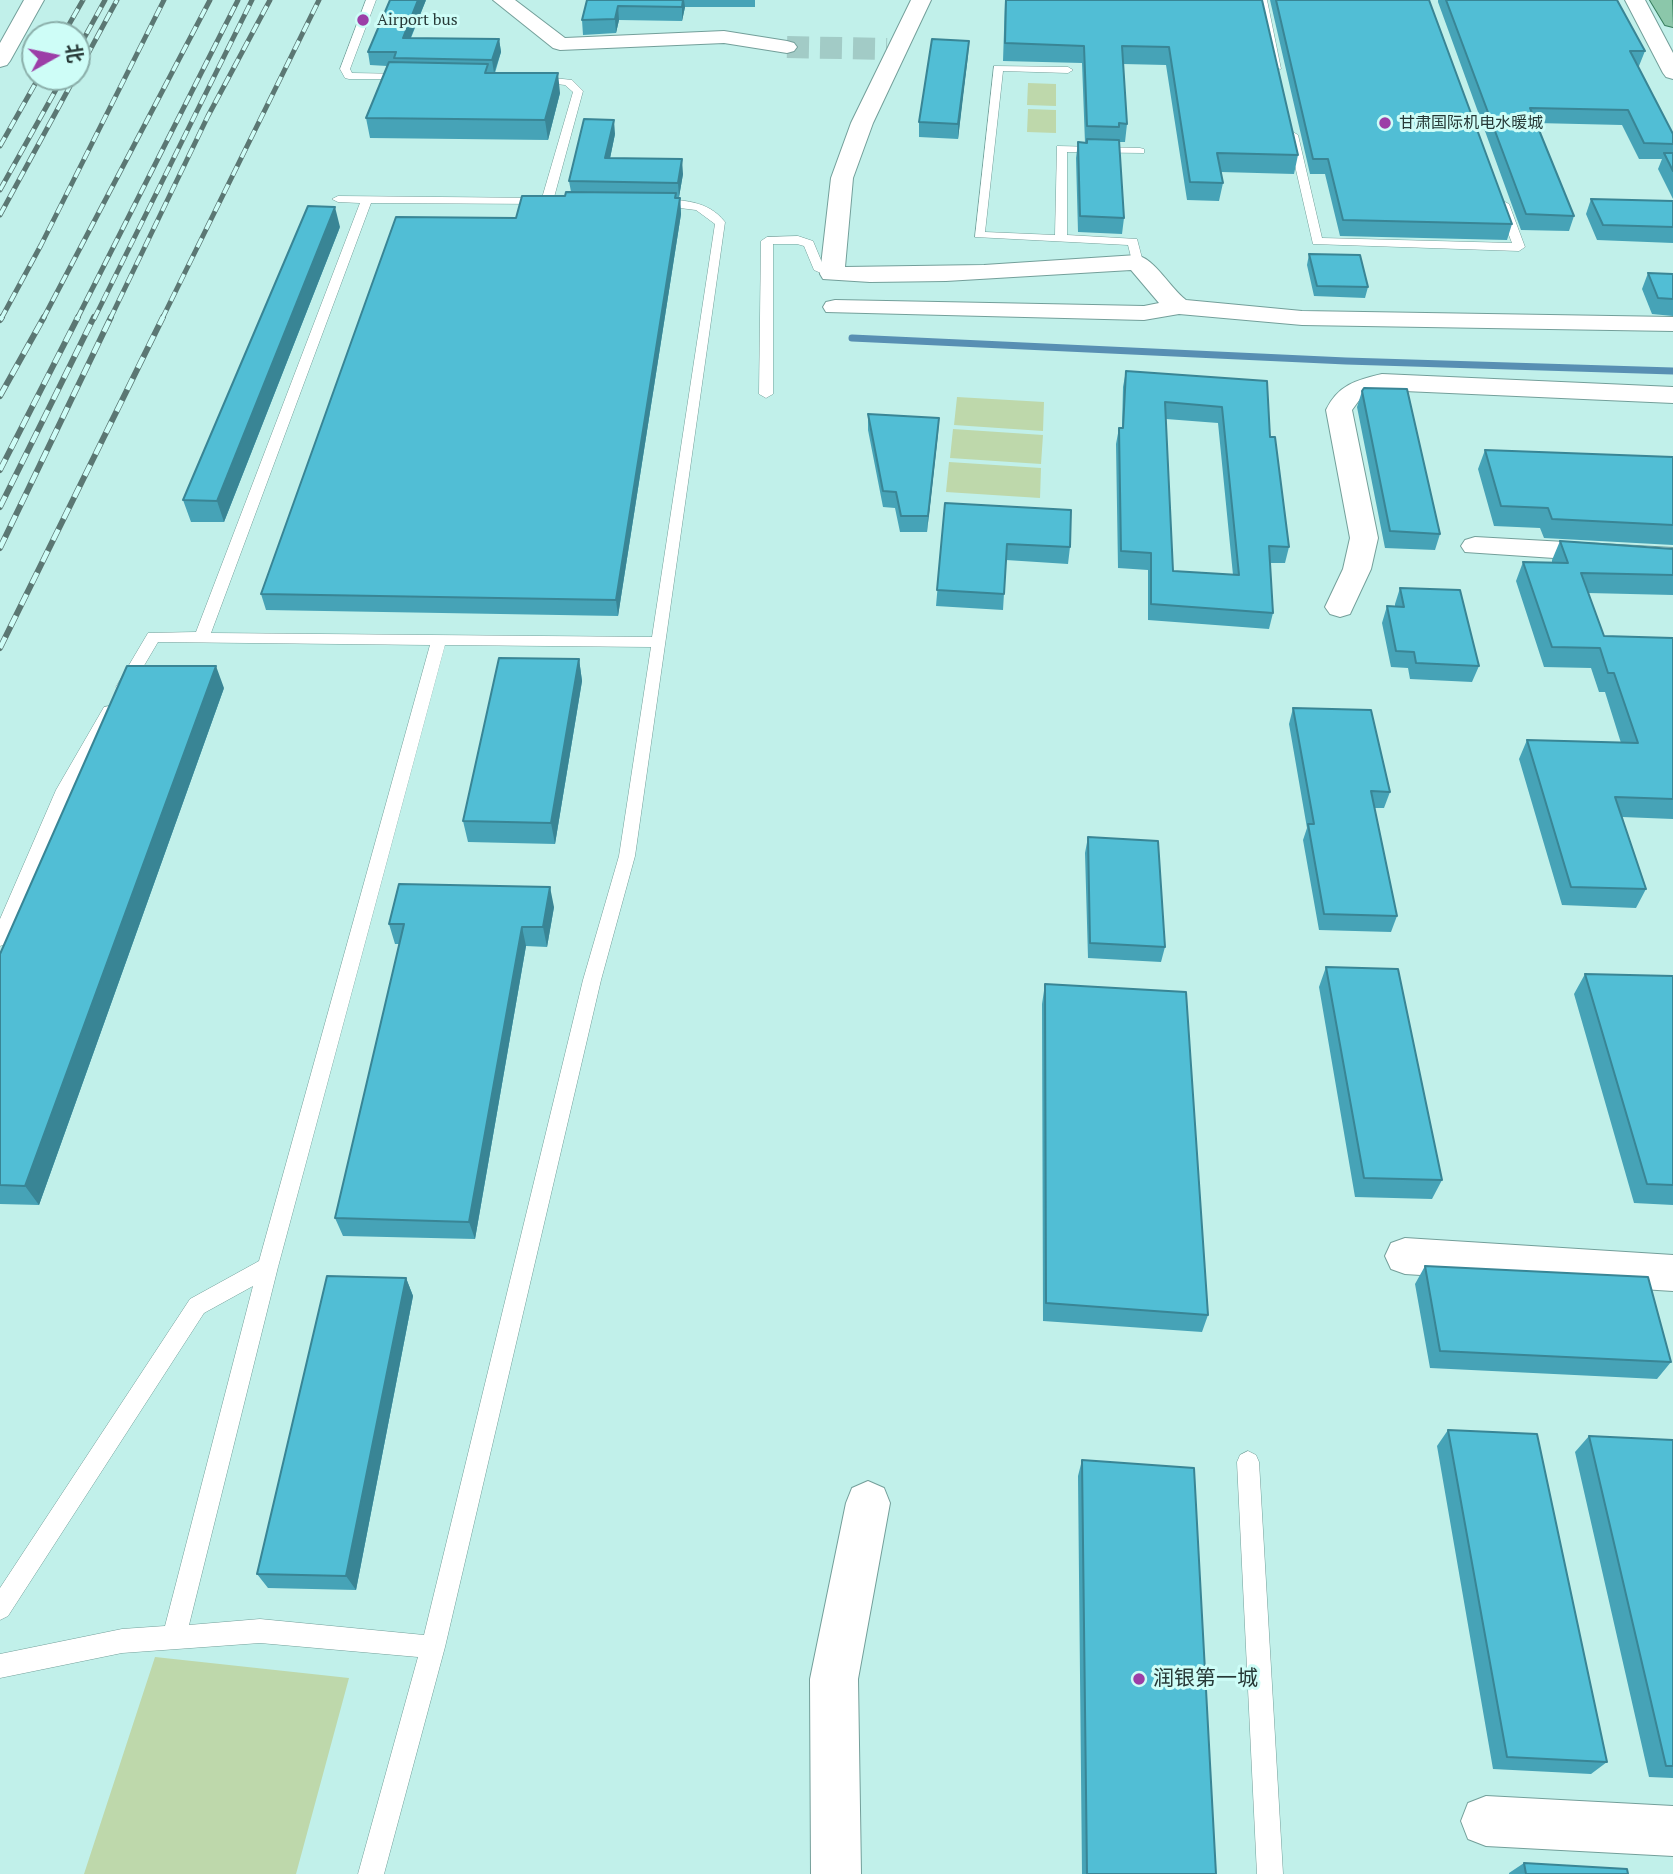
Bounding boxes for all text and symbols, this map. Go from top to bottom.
place label: Airport bus [377,10,458,30]
marker: Airport bus [355,12,371,28]
north arrow [21,21,91,91]
text: 北 [61,42,89,64]
place label: 甘肃国际机电水暖城 [1399,113,1543,133]
marker: 甘肃国际机电水暖城 [1377,115,1393,131]
place label: 润银第一城 [1153,1666,1258,1692]
marker: 润银第一城 [1131,1671,1147,1687]

